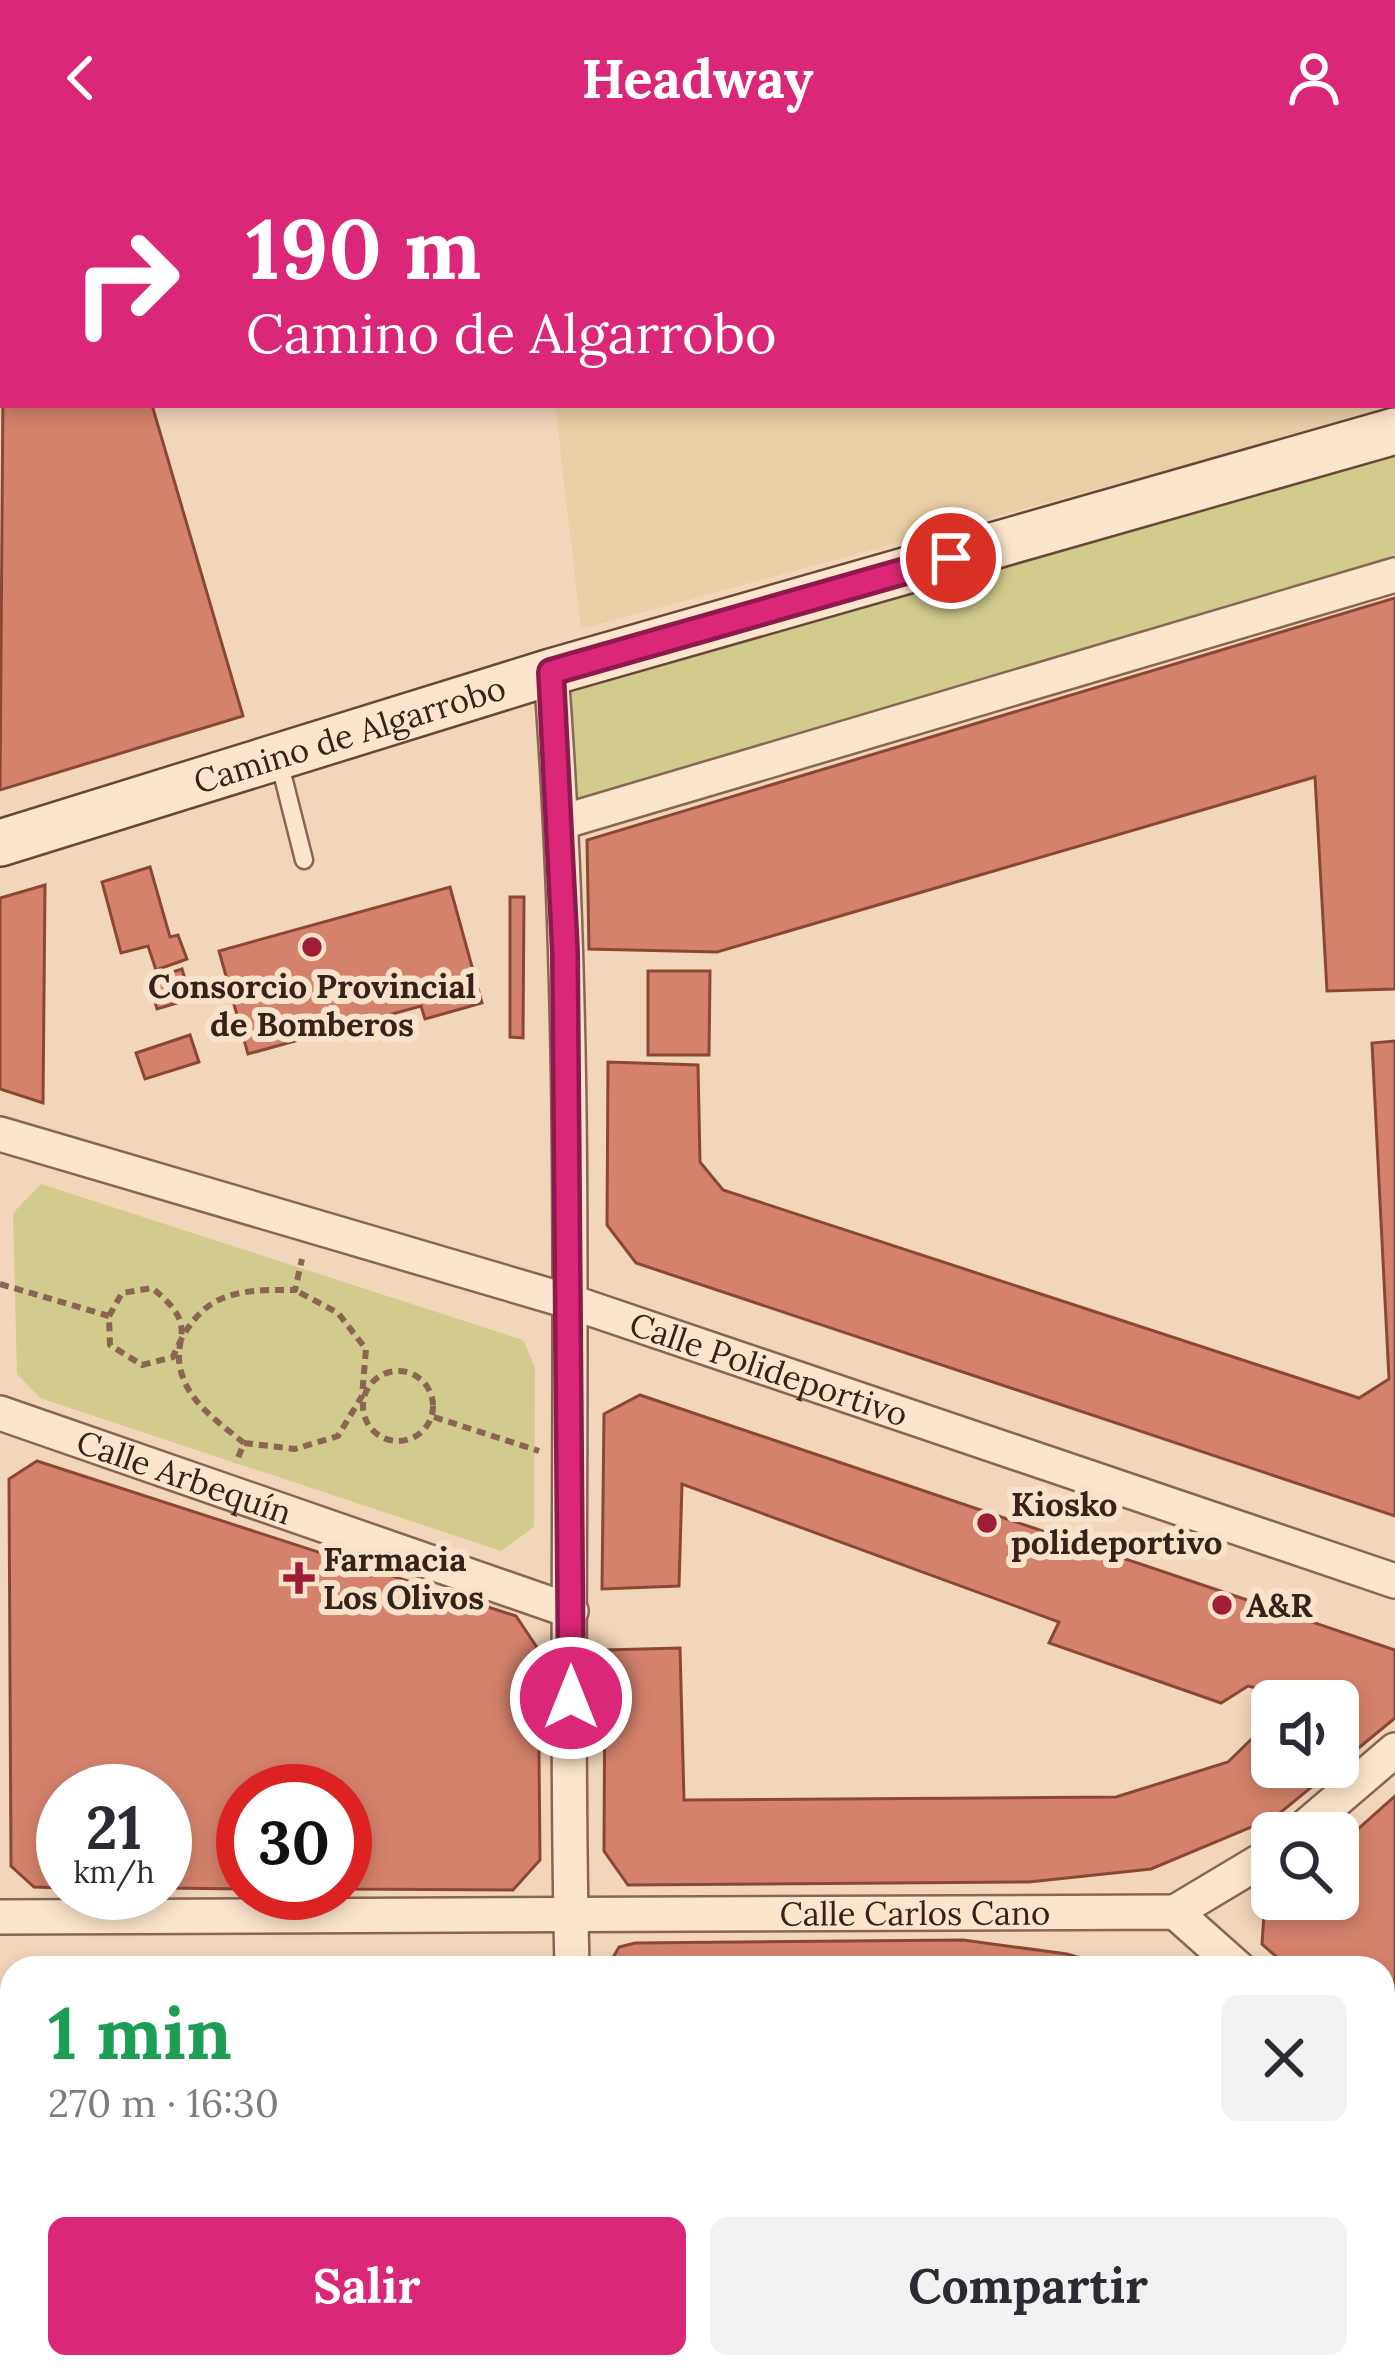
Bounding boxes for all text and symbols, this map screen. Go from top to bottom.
text: Headway [581,44,814,113]
icon: back [48,45,114,111]
icon: person [1281,45,1347,111]
text: 190 m [246,194,481,302]
icon: right [48,204,204,360]
text: Camino de Algarrobo [246,299,777,368]
pin [900,507,1002,609]
icon: arrive [918,525,984,591]
street label: Camino de Algarrobo [188,666,511,803]
marker: Consorcio Provincial de Bomberos [299,934,325,960]
place label: Consorcio Provincial de Bomberos [148,965,476,1045]
street label: Calle Polideportivo [624,1302,913,1436]
street label: Calle Arbequín [71,1420,297,1534]
place label: Kiosko polideportivo [1011,1483,1222,1563]
marker: Kiosko polideportivo [974,1510,1000,1536]
place label: Farmacia Los Olivos [323,1538,484,1618]
marker: Farmacia Los Olivos [286,1565,312,1591]
place label: A&R [1246,1584,1313,1626]
marker: A&R [1209,1592,1235,1618]
position arrow [508,1635,634,1761]
map controls [1251,1680,1359,1920]
button: sound [1251,1680,1359,1788]
speed limit sign: 30 [216,1764,372,1920]
text: 21 [86,1789,142,1865]
button: search [1251,1812,1359,1920]
text: km/h [73,1853,155,1891]
street label: Calle Carlos Cano [780,1892,1050,1935]
text: 1 min [48,1987,232,2079]
button: close [1221,1995,1347,2121]
text: 270 m · 16:30 [48,2078,279,2128]
button: Salir [48,2217,686,2355]
button: Compartir [710,2217,1347,2355]

